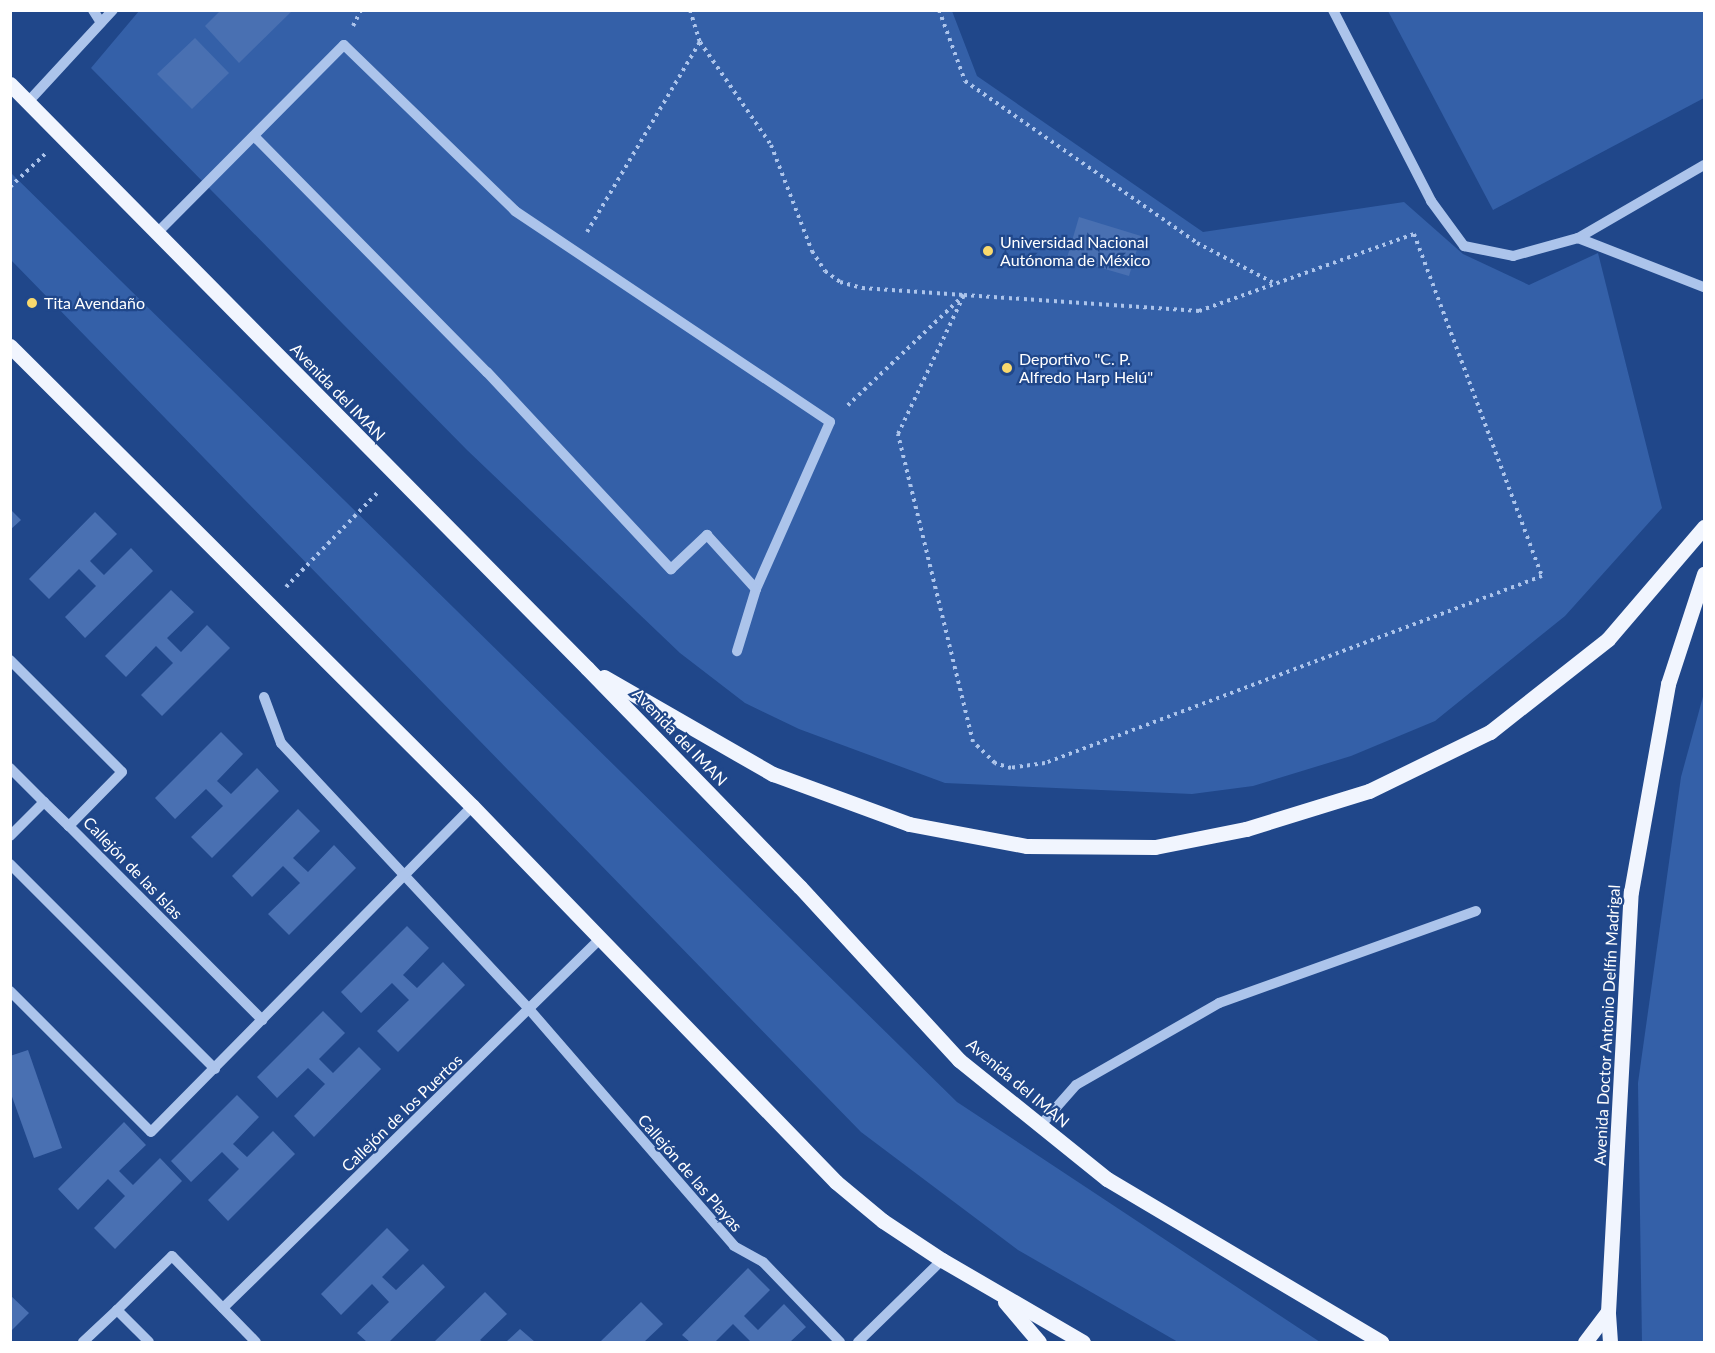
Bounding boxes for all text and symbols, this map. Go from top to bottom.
place label: Universidad Nacional Autónoma de México [1000,232,1150,270]
marker: Universidad Nacional Autónoma de México [981,244,995,258]
place label: Tita Avendaño [44,293,146,313]
marker: Tita Avendaño [25,296,39,310]
street label: Avenida del IMAN [287,339,389,445]
place label: Deportivo "C. P. Alfredo Harp Helú" [1019,349,1153,387]
marker: Deportivo "C. P. Alfredo Harp Helú" [1000,361,1014,375]
street label: Avenida del IMAN [629,684,731,790]
street label: Callejón de las Islas [79,813,187,923]
street label: Avenida Doctor Antonio Delfín Madrigal [1590,884,1624,1166]
street label: Avenida del IMAN [963,1034,1073,1132]
street label: Callejón de los Puertos [338,1050,466,1176]
street label: Callejón de las Playas [634,1111,746,1235]

